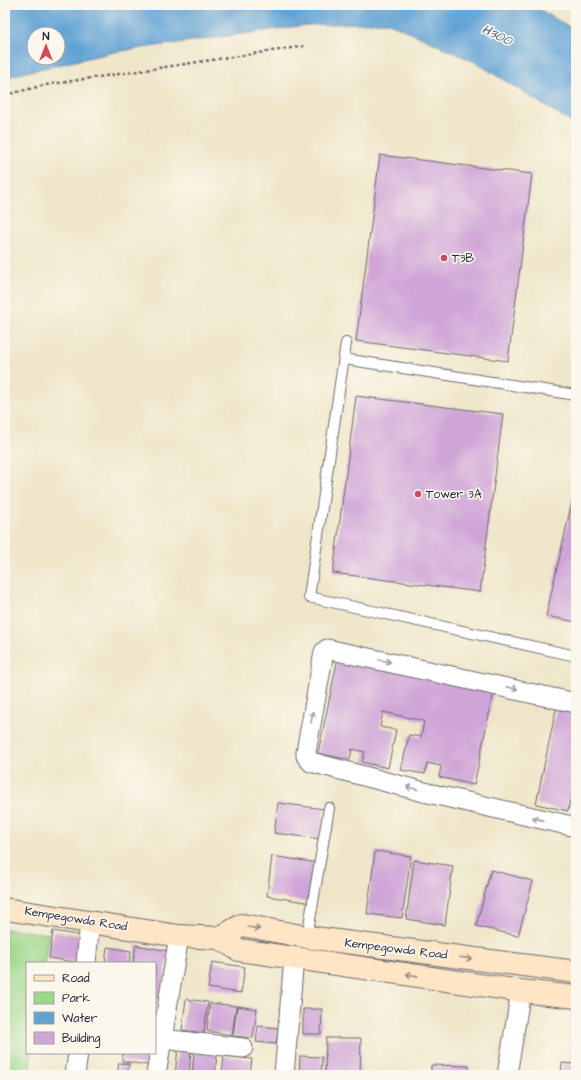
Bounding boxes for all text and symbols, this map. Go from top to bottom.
water label: H300 [479,20,516,50]
north arrow [26,26,66,66]
text: N [43,29,50,44]
place label: T3B [452,250,475,267]
marker: T3B [439,253,449,263]
place label: Tower 3A [426,486,482,503]
marker: Tower 3A [413,489,423,499]
one-way arrow [378,657,391,665]
one-way arrow [505,685,518,693]
one-way arrow [308,711,316,724]
one-way arrow [405,784,418,792]
one-way arrow [532,814,545,822]
street label: Kempegowda Road [23,903,128,936]
one-way arrow [247,924,260,932]
street label: Kempegowda Road [343,934,448,965]
one-way arrow [459,954,472,962]
legend [26,962,156,1054]
text: Road [62,970,90,987]
one-way arrow [406,971,419,979]
text: Park [62,990,90,1007]
text: Water [62,1010,98,1027]
text: Building [62,1030,100,1048]

